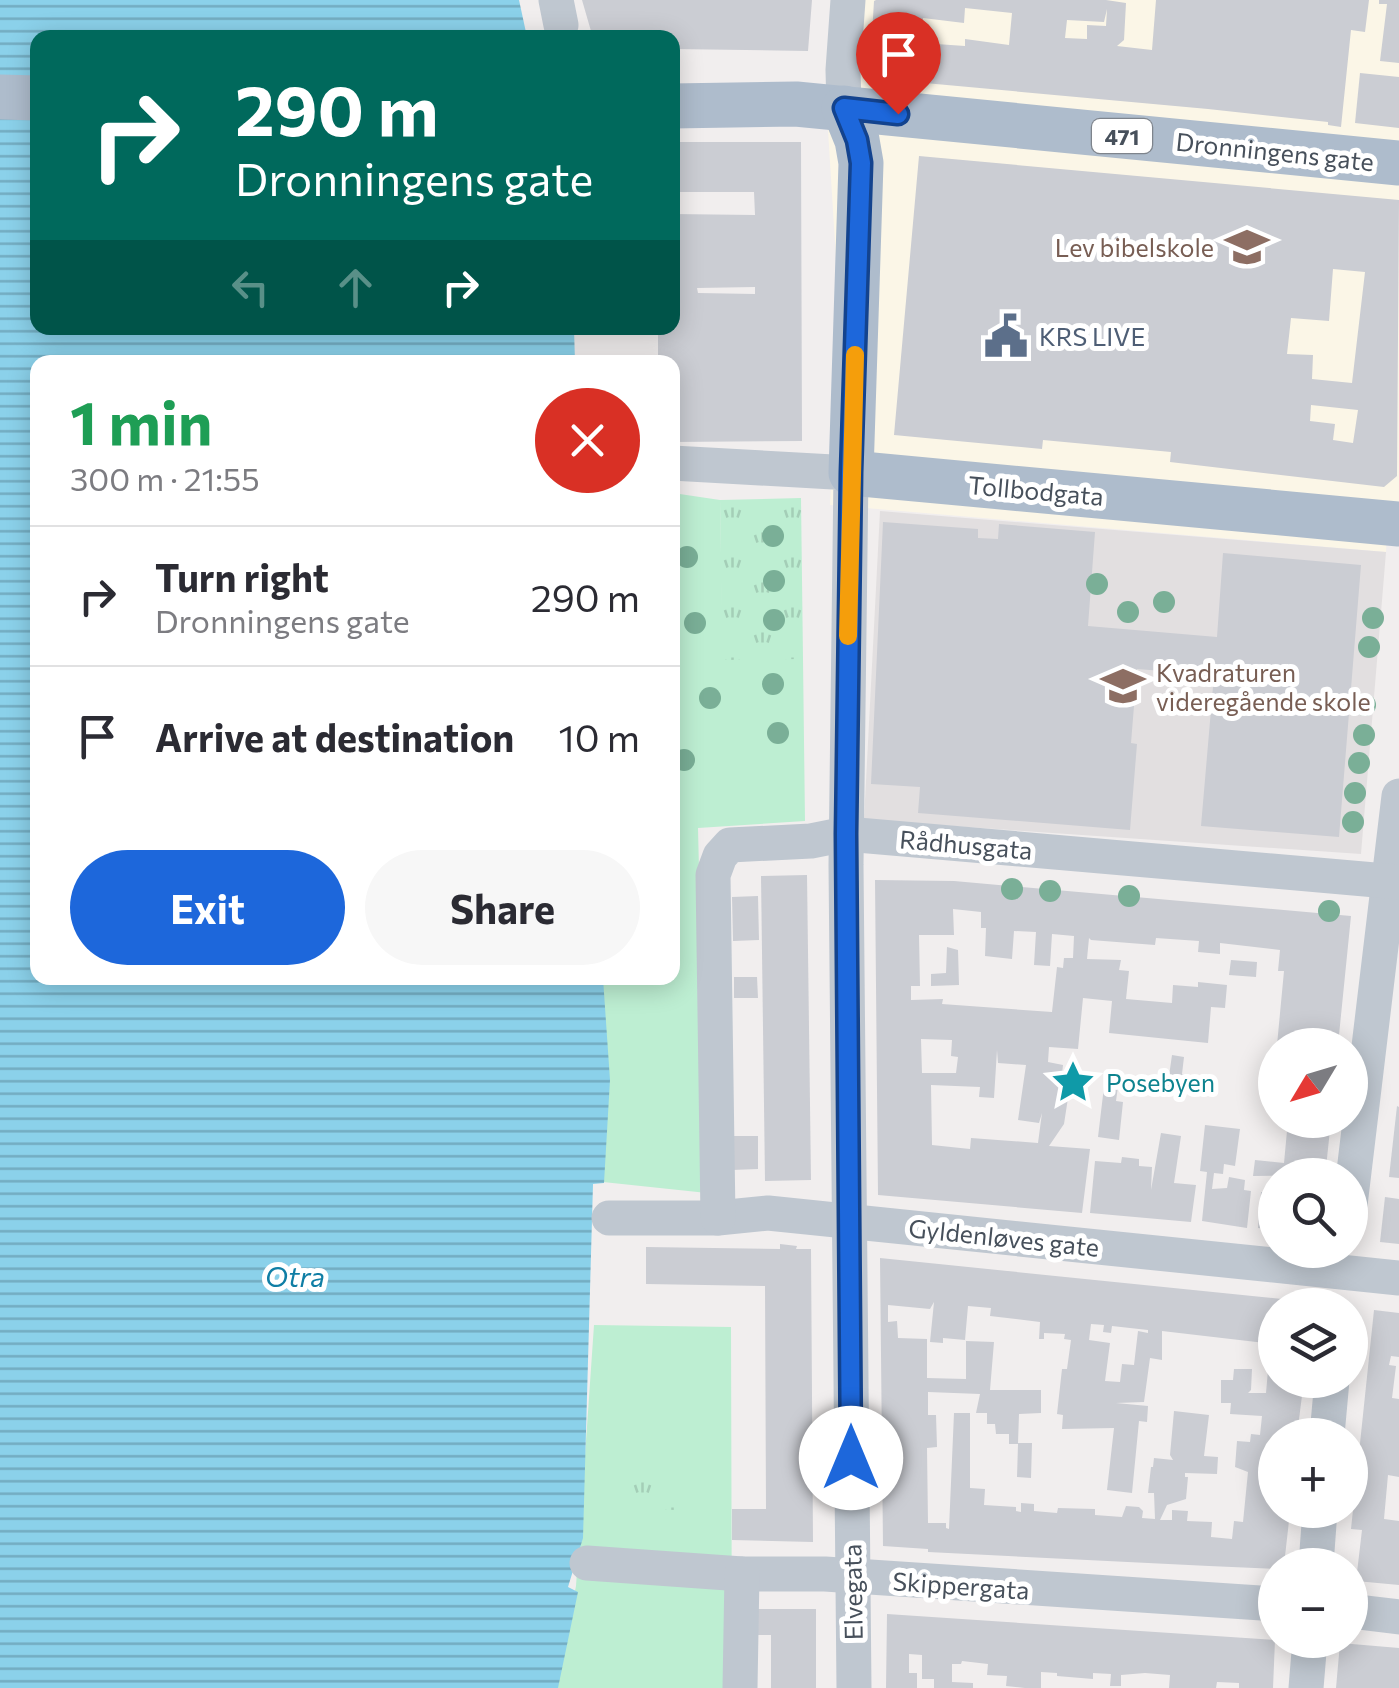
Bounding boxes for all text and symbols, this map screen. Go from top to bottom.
pin [856,12,941,115]
icon: arrive [871,27,926,82]
text: 290 m [235,65,439,150]
icon: right [70,70,200,200]
road number: 471 [1092,119,1152,153]
street label: Dronningens gate [1174,126,1376,176]
text: Dronningens gate [235,150,593,205]
school or university icon: Lev bibelskole [1223,223,1271,271]
place label: Lev bibelskole [1055,232,1214,262]
icon: left [223,260,278,315]
icon: ahead [328,260,383,315]
icon: right [433,260,488,315]
public building icon: KRS LIVE [982,312,1030,360]
place label: KRS LIVE [1039,321,1145,351]
text: 1 min [70,384,212,457]
button: close [535,388,640,493]
text: 300 m · 21:55 [70,458,260,498]
street label: Tollbodgata [967,469,1105,511]
text: Turn right [155,553,329,600]
icon: right [70,569,125,624]
text: 290 m [531,573,640,620]
text: Dronningens gate [155,600,410,640]
place label: Kvadraturen videregående skole [1156,657,1371,716]
school or university icon: Kvadraturen videregående skole [1099,662,1147,710]
icon: arrive [70,709,125,764]
text: Arrive at destination [155,713,514,760]
text: 10 m [559,713,640,760]
street label: Rådhusgata [898,823,1034,865]
button: Exit [70,850,345,965]
button: Share [365,850,640,965]
north arrow [1258,1028,1368,1138]
map controls [1258,1028,1368,1658]
place icon: Posebyen [1049,1058,1097,1106]
place label: Posebyen [1106,1067,1215,1097]
button: search [1258,1158,1368,1268]
street label: Gyldenløves gate [907,1212,1101,1262]
water label: Otra [265,1259,325,1293]
button: layers [1258,1288,1368,1398]
position arrow [799,1406,903,1510]
button: + [1258,1418,1368,1528]
street label: Elvegata [836,1543,868,1641]
button: − [1258,1548,1368,1658]
street label: Skippergata [892,1565,1030,1605]

